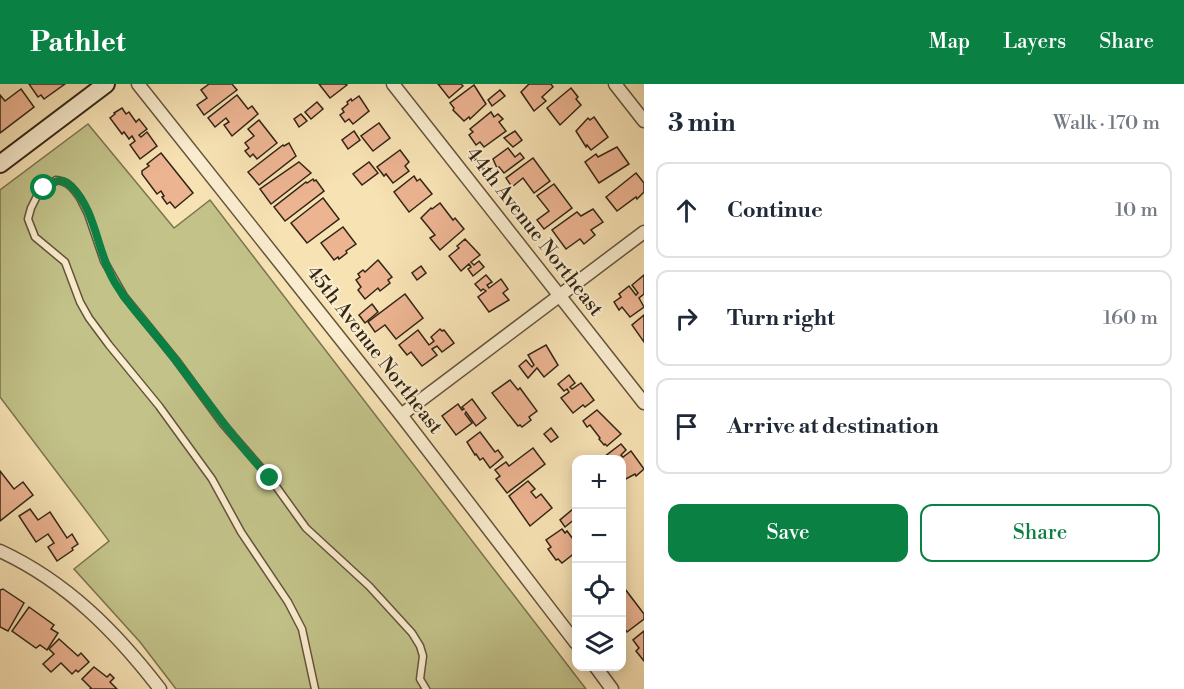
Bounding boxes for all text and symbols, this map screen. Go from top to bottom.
text: Pathlet [30,25,126,60]
text: Map [929,29,970,55]
text: Layers [1003,29,1066,55]
text: Share [1099,29,1154,55]
text: 3 min [668,107,736,139]
text: Walk · 170 m [1053,111,1160,136]
street label: 44th Avenue Northeast [460,142,608,322]
route start [30,174,56,200]
icon: ahead [670,194,703,227]
text: Continue [727,197,823,224]
text: 10 m [1115,198,1158,223]
street label: 45th Avenue Northeast [300,261,448,439]
icon: right [670,302,703,335]
text: Turn right [727,305,835,332]
text: 160 m [1103,306,1158,331]
icon: arrive [670,410,703,443]
text: Arrive at destination [727,413,939,440]
map controls [572,455,626,671]
button: + [572,455,626,509]
route end [256,464,282,490]
button: Save [668,504,908,562]
button: Share [920,504,1160,562]
button: − [572,509,626,563]
button: locate [572,563,626,617]
button: layers [572,617,626,671]

